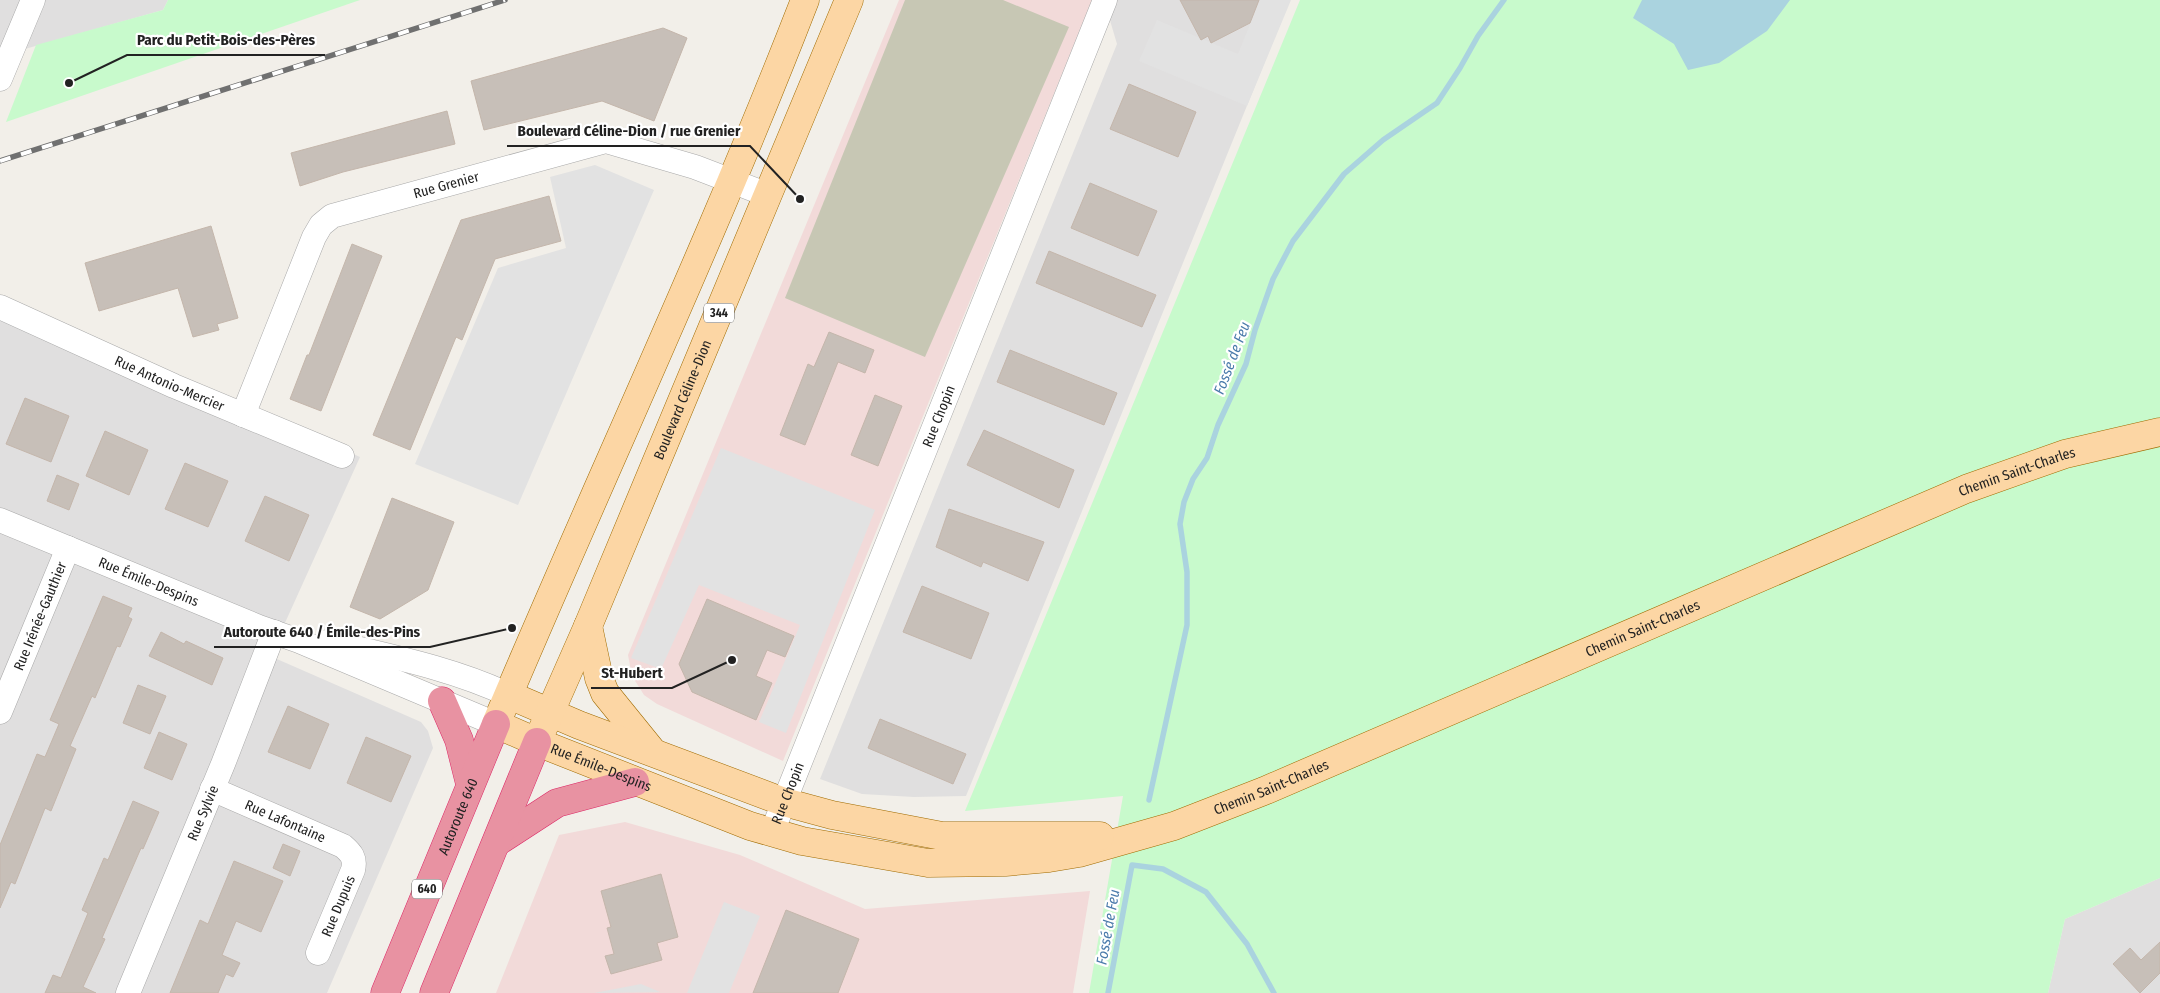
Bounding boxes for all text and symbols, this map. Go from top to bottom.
callout: Parc du Petit-Bois-des-Pères [127,25,325,55]
text: Parc du Petit-Bois-des-Pères [137,31,316,49]
callout: Boulevard Céline-Dion / rue Grenier [507,116,750,146]
text: Boulevard Céline-Dion / rue Grenier [518,122,741,140]
street label: Rue Grenier [411,168,481,202]
road number: 344 [704,304,734,322]
water label: Fossé de Feu [1210,319,1254,397]
street label: Boulevard Céline-Dion [650,337,715,462]
street label: Rue Antonio-Mercier [112,352,227,415]
street label: Rue Chopin [919,383,959,450]
street label: Chemin Saint-Charles [1956,444,2077,500]
street label: Rue Émile-Despins [96,554,201,610]
street label: Rue Irénée-Gauthier [10,559,70,673]
street label: Chemin Saint-Charles [1583,597,1703,661]
callout: Autoroute 640 / Émile-des-Pins [214,617,430,647]
text: Autoroute 640 / Émile-des-Pins [223,623,421,641]
callout: St-Hubert [591,658,672,688]
text: St-Hubert [601,664,663,682]
street label: Rue Émile-Despins [548,740,654,795]
street label: Chemin Saint-Charles [1211,756,1331,819]
street label: Rue Chopin [768,760,808,827]
street label: Autoroute 640 [435,776,482,857]
street label: Rue Sylvie [184,783,222,843]
street label: Rue Lafontaine [242,796,328,846]
street label: Rue Dupuis [318,873,359,939]
road number: 640 [412,880,442,899]
water label: Fossé de Feu [1093,888,1124,966]

